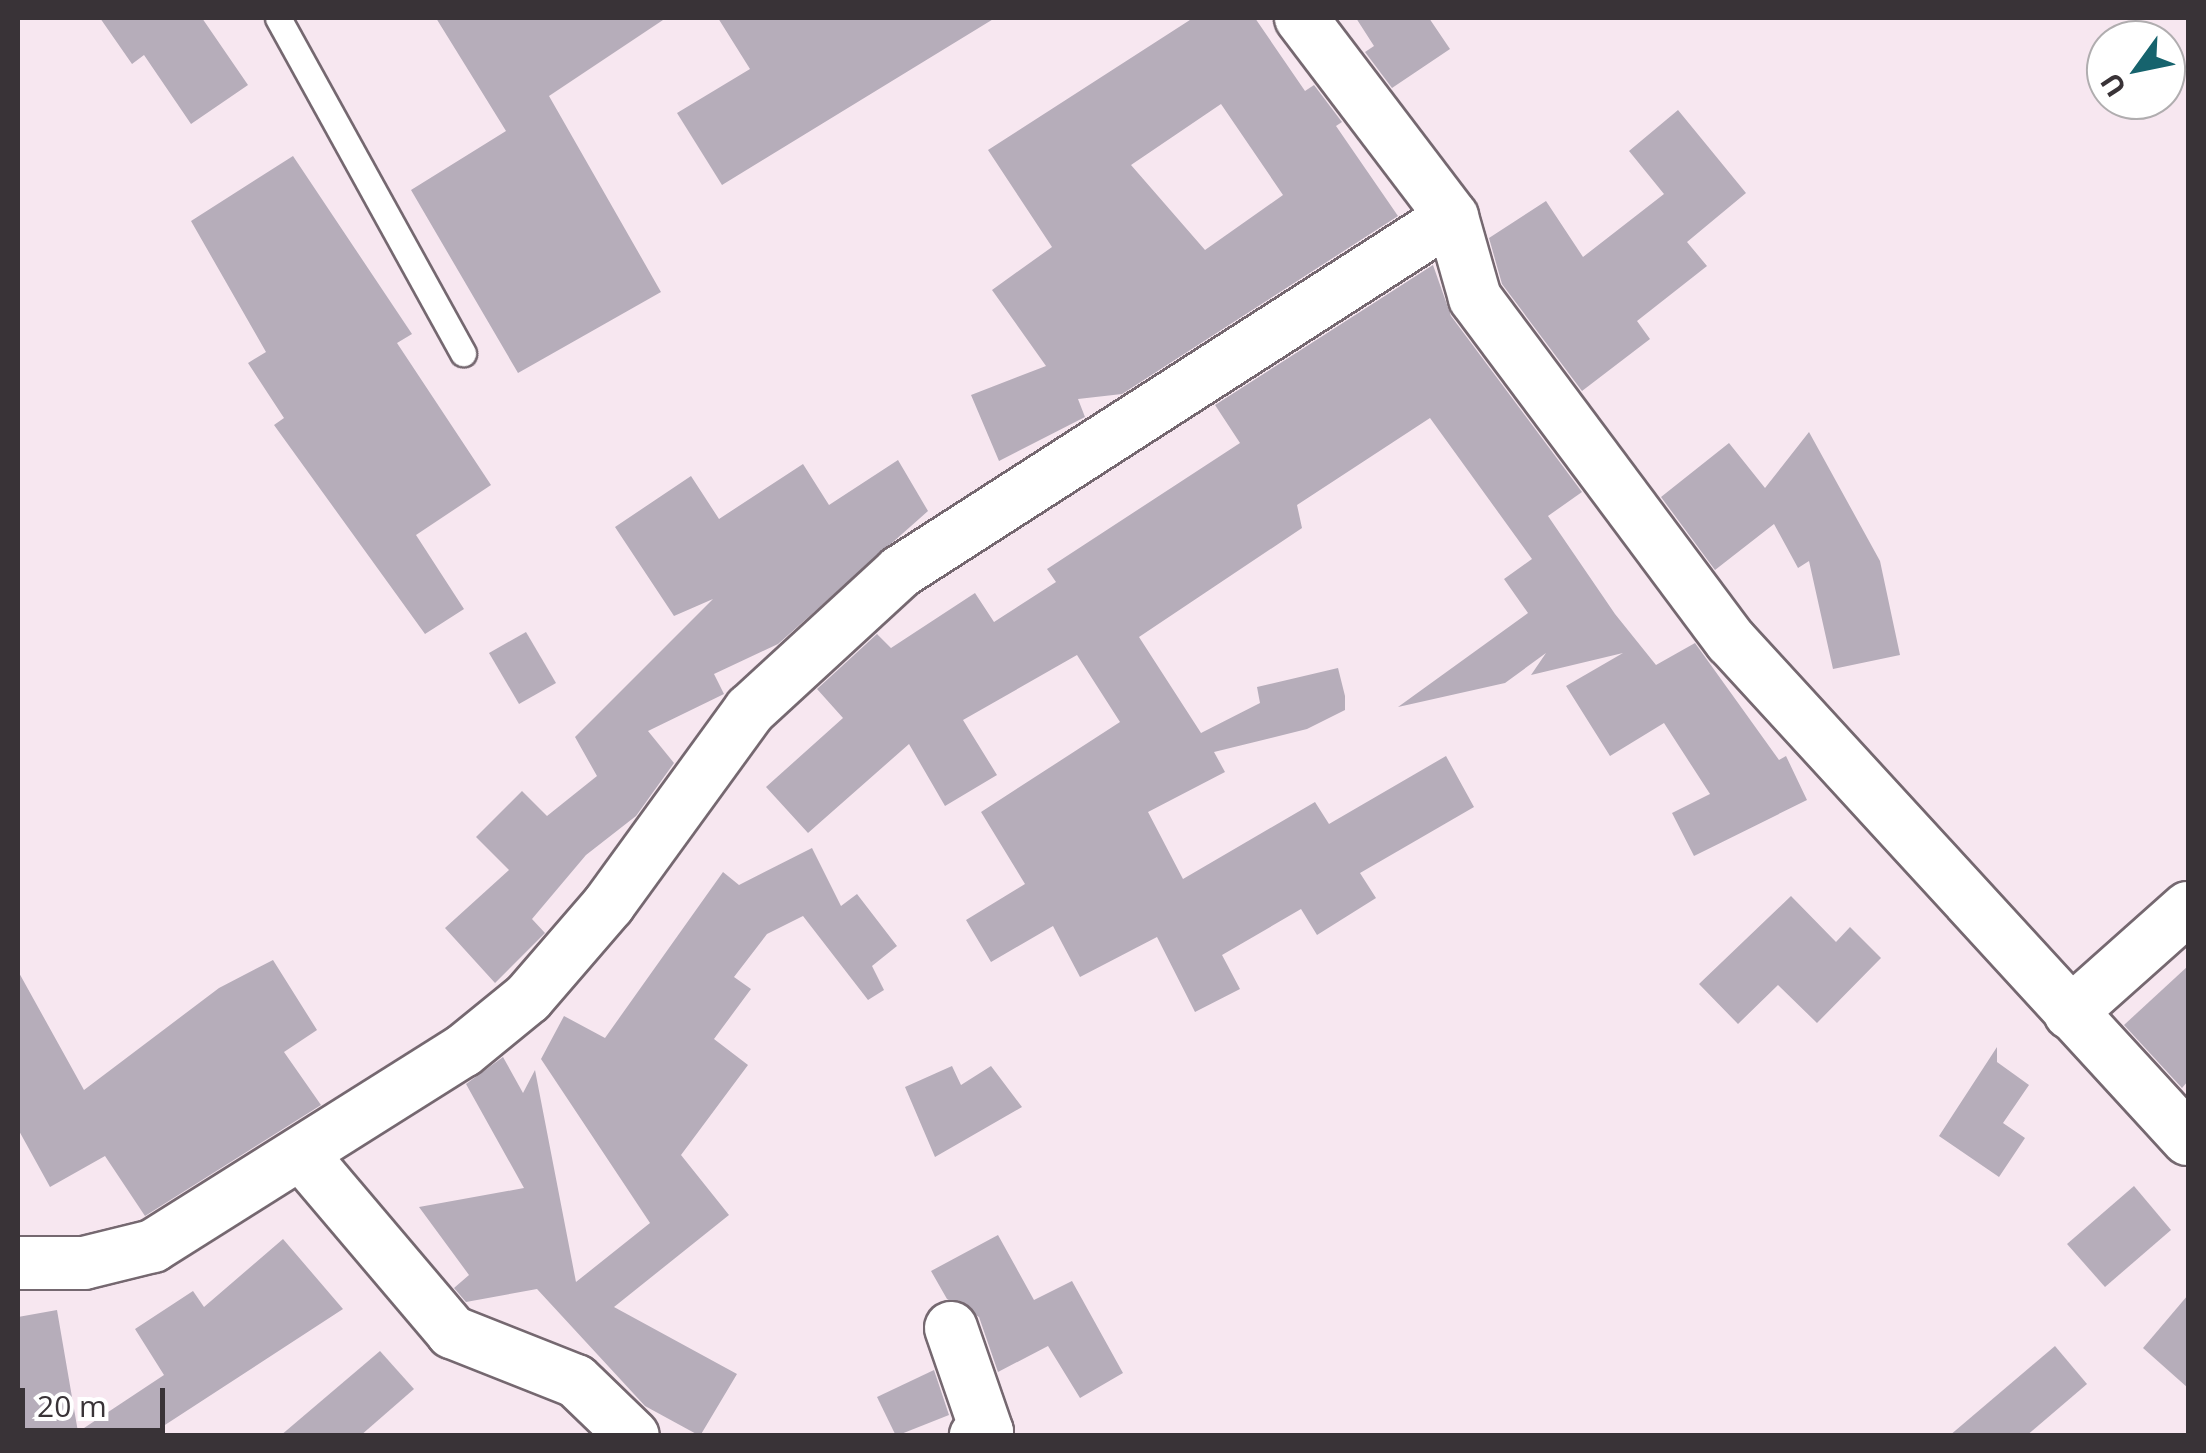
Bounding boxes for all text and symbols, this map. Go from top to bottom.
north arrow [2086,20,2186,120]
text: U [2091,66,2134,104]
scale bar [25,1368,170,1430]
text: 20 m [37,1385,107,1426]

